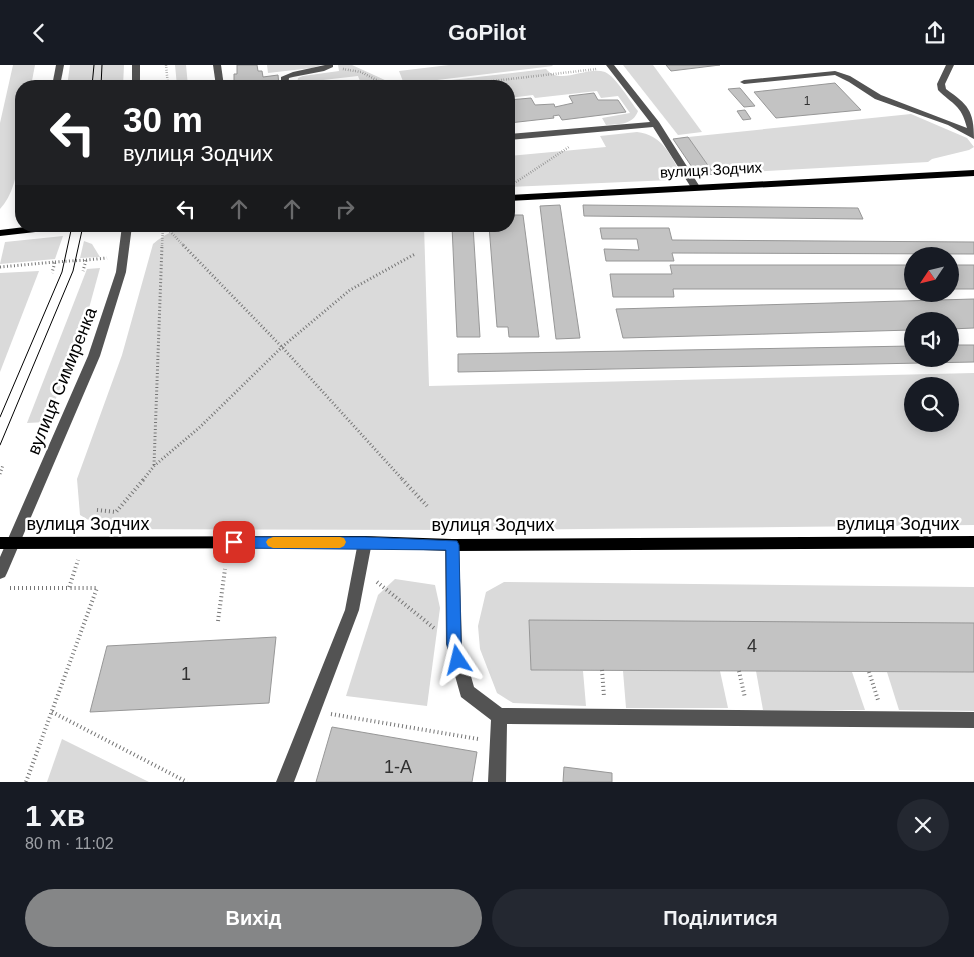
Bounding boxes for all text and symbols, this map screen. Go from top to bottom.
icon: back [25,19,53,47]
icon: share [921,19,949,47]
text: GoPilot [448,20,526,45]
house number: 1 [804,94,811,108]
icon: left [40,100,105,165]
text: 30 m [123,100,203,139]
text: вулиця Зодчих [123,141,273,166]
street label: вулиця Зодчих [659,158,763,181]
icon: left [172,195,200,223]
icon: ahead [225,195,253,223]
icon: ahead [278,195,306,223]
icon: right [331,195,359,223]
north arrow [904,247,959,303]
map controls [904,247,959,432]
street label: вулиця Симиренка [23,304,101,458]
button: sound [904,312,959,367]
button: search [904,377,959,432]
street label: вулиця Зодчих [27,514,149,534]
street label: вулиця Зодчих [837,514,959,534]
street label: вулиця Зодчих [432,515,554,535]
pin [213,521,255,563]
icon: arrive [220,528,248,556]
position arrow [431,633,483,685]
house number: 4 [747,636,757,656]
house number: 1 [181,664,191,684]
house number: 1-А [384,757,412,777]
text: 1 хв [25,799,85,832]
button: close [897,799,949,851]
text: 80 m · 11:02 [25,835,114,852]
button: Вихід [25,889,482,947]
button: Поділитися [492,889,949,947]

